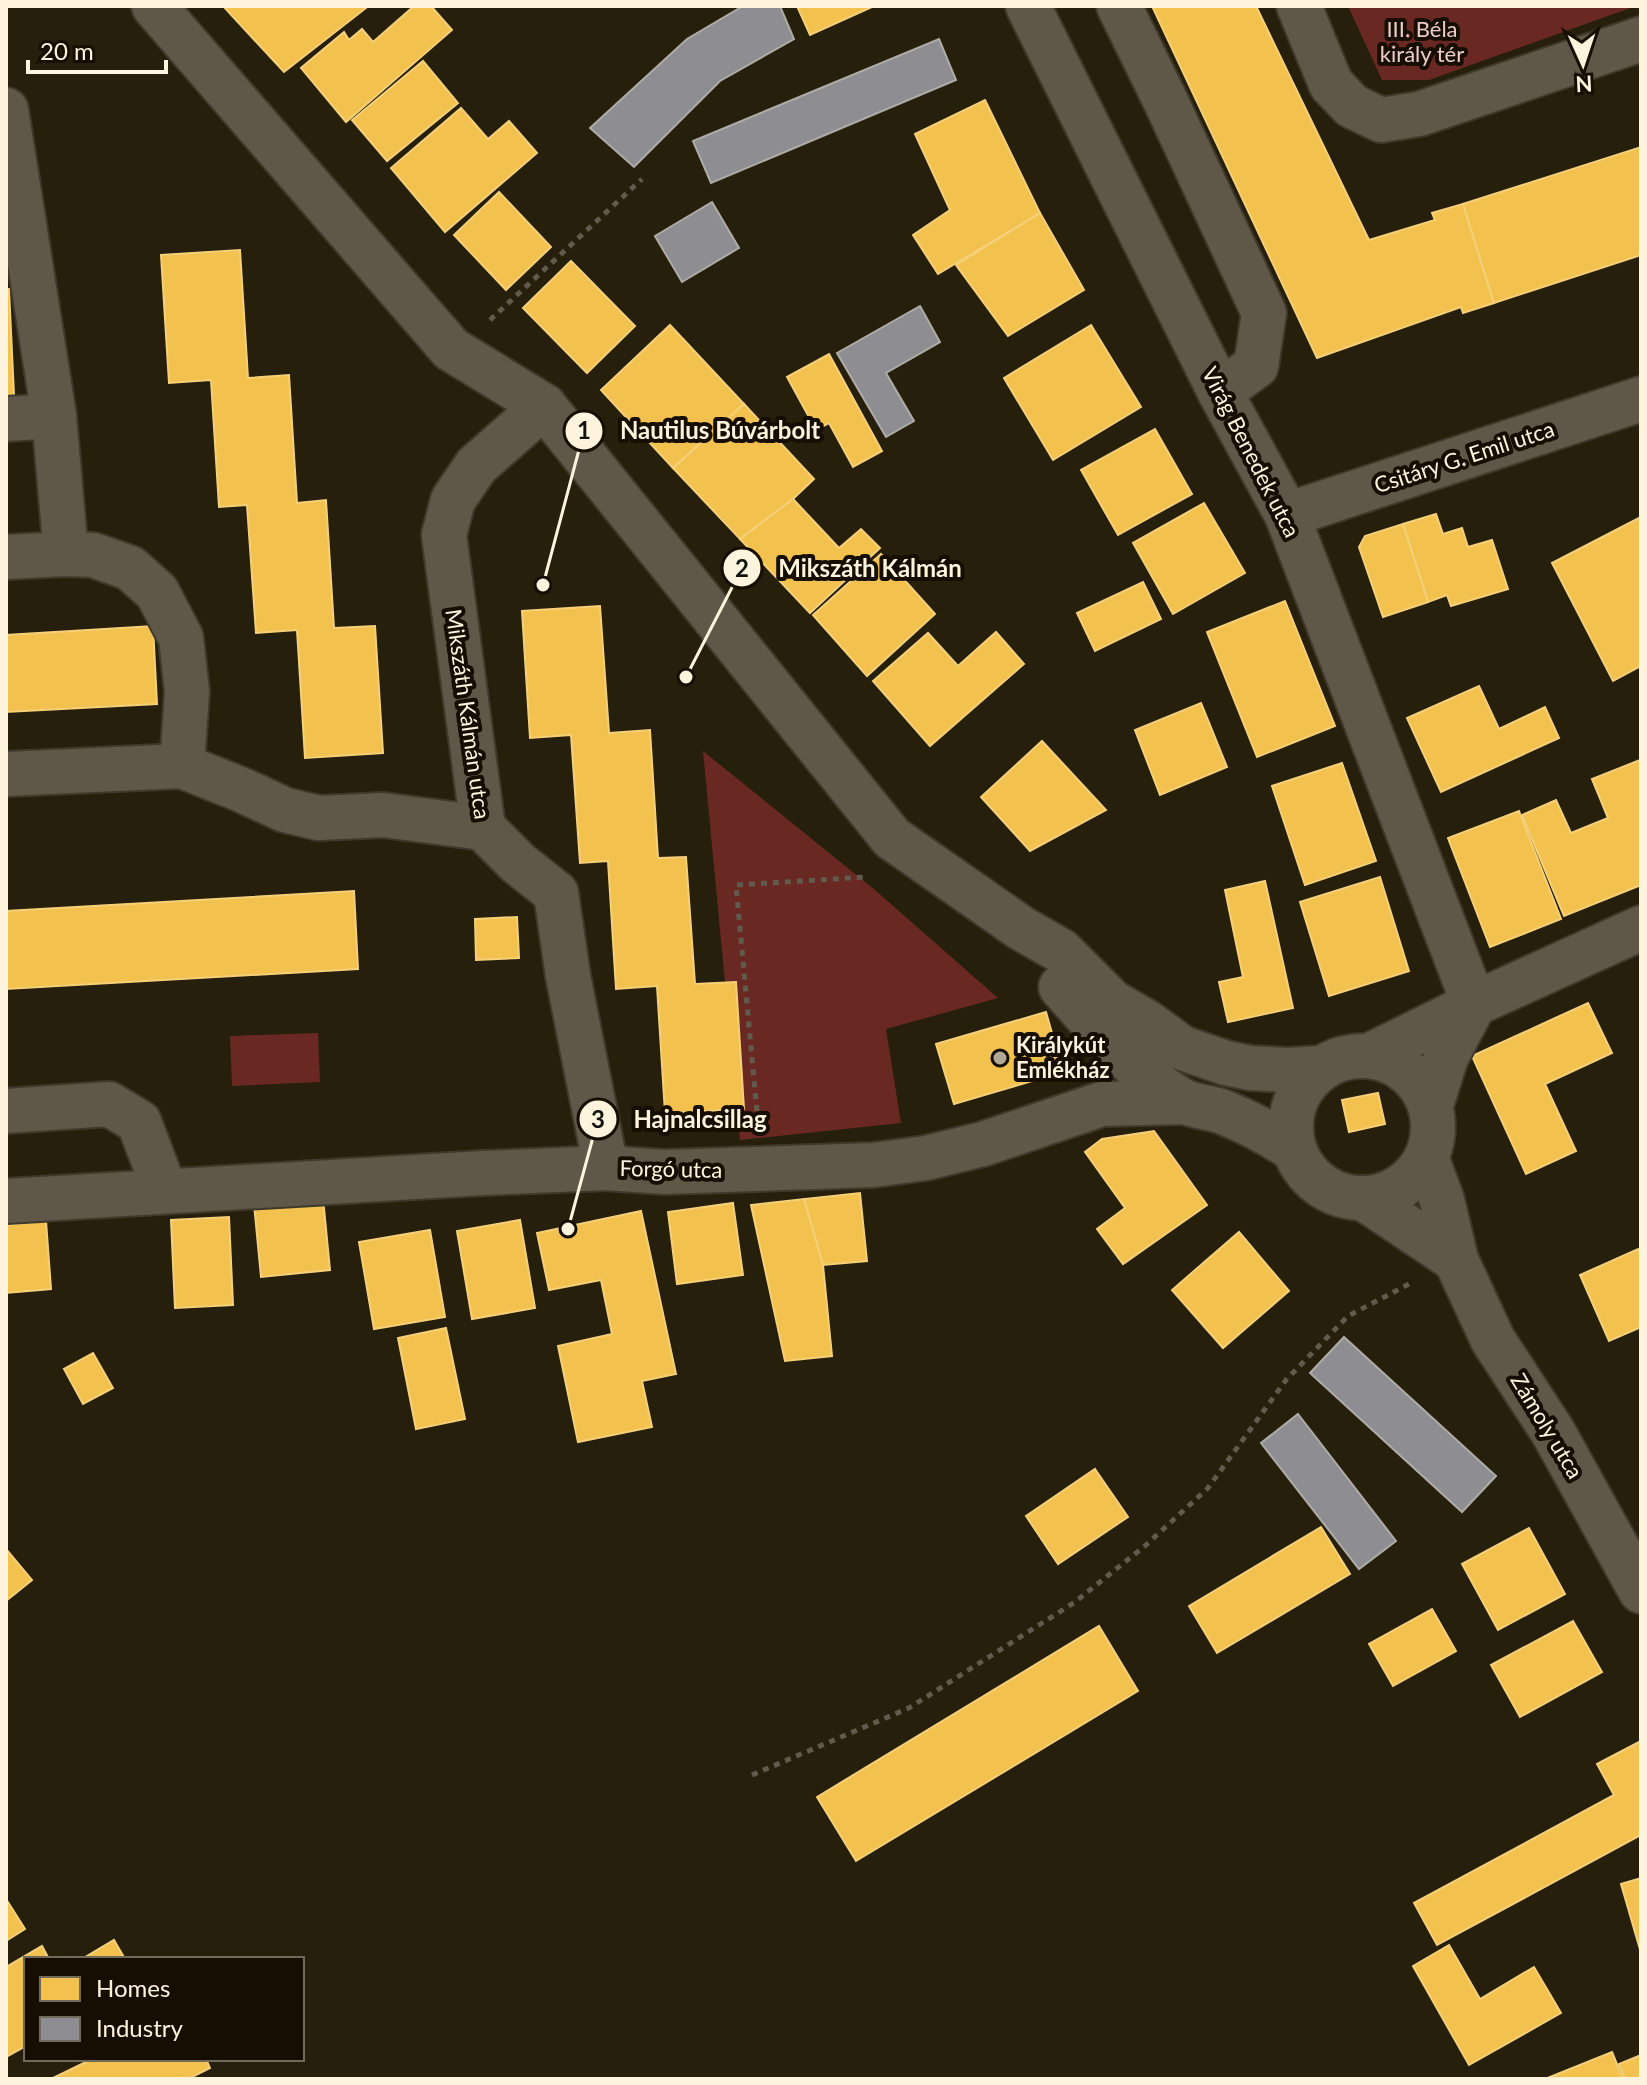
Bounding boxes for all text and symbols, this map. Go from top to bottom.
park label: III. Béla király tér [1380,15,1464,67]
scale bar [28,24,166,74]
north arrow [1543,24,1623,104]
text: 20 m [40,36,94,65]
text: N [1575,71,1593,98]
street label: Virág Benedek utca [1197,362,1306,542]
callout: Nautilus Búvárbolt [564,407,836,455]
text: 1 [577,415,591,444]
text: Nautilus Búvárbolt [620,415,820,444]
street label: Csitáry G. Emil utca [1370,415,1557,498]
callout: Mikszáth Kálmán [722,544,978,592]
text: 2 [735,553,749,582]
text: Mikszáth Kálmán [778,553,962,582]
street label: Mikszáth Kálmán utca [440,607,497,821]
place label: Királykút Emlékház [1016,1031,1110,1083]
marker: Királykút Emlékház [991,1049,1009,1067]
callout: Hajnalcsillag [578,1095,783,1143]
text: 3 [591,1104,605,1133]
text: Hajnalcsillag [633,1104,767,1133]
street label: Forgó utca [619,1154,723,1183]
street label: Zámoly utca [1506,1368,1589,1483]
legend [24,1957,304,2061]
text: Homes [96,1973,170,2002]
text: Industry [96,2013,183,2042]

